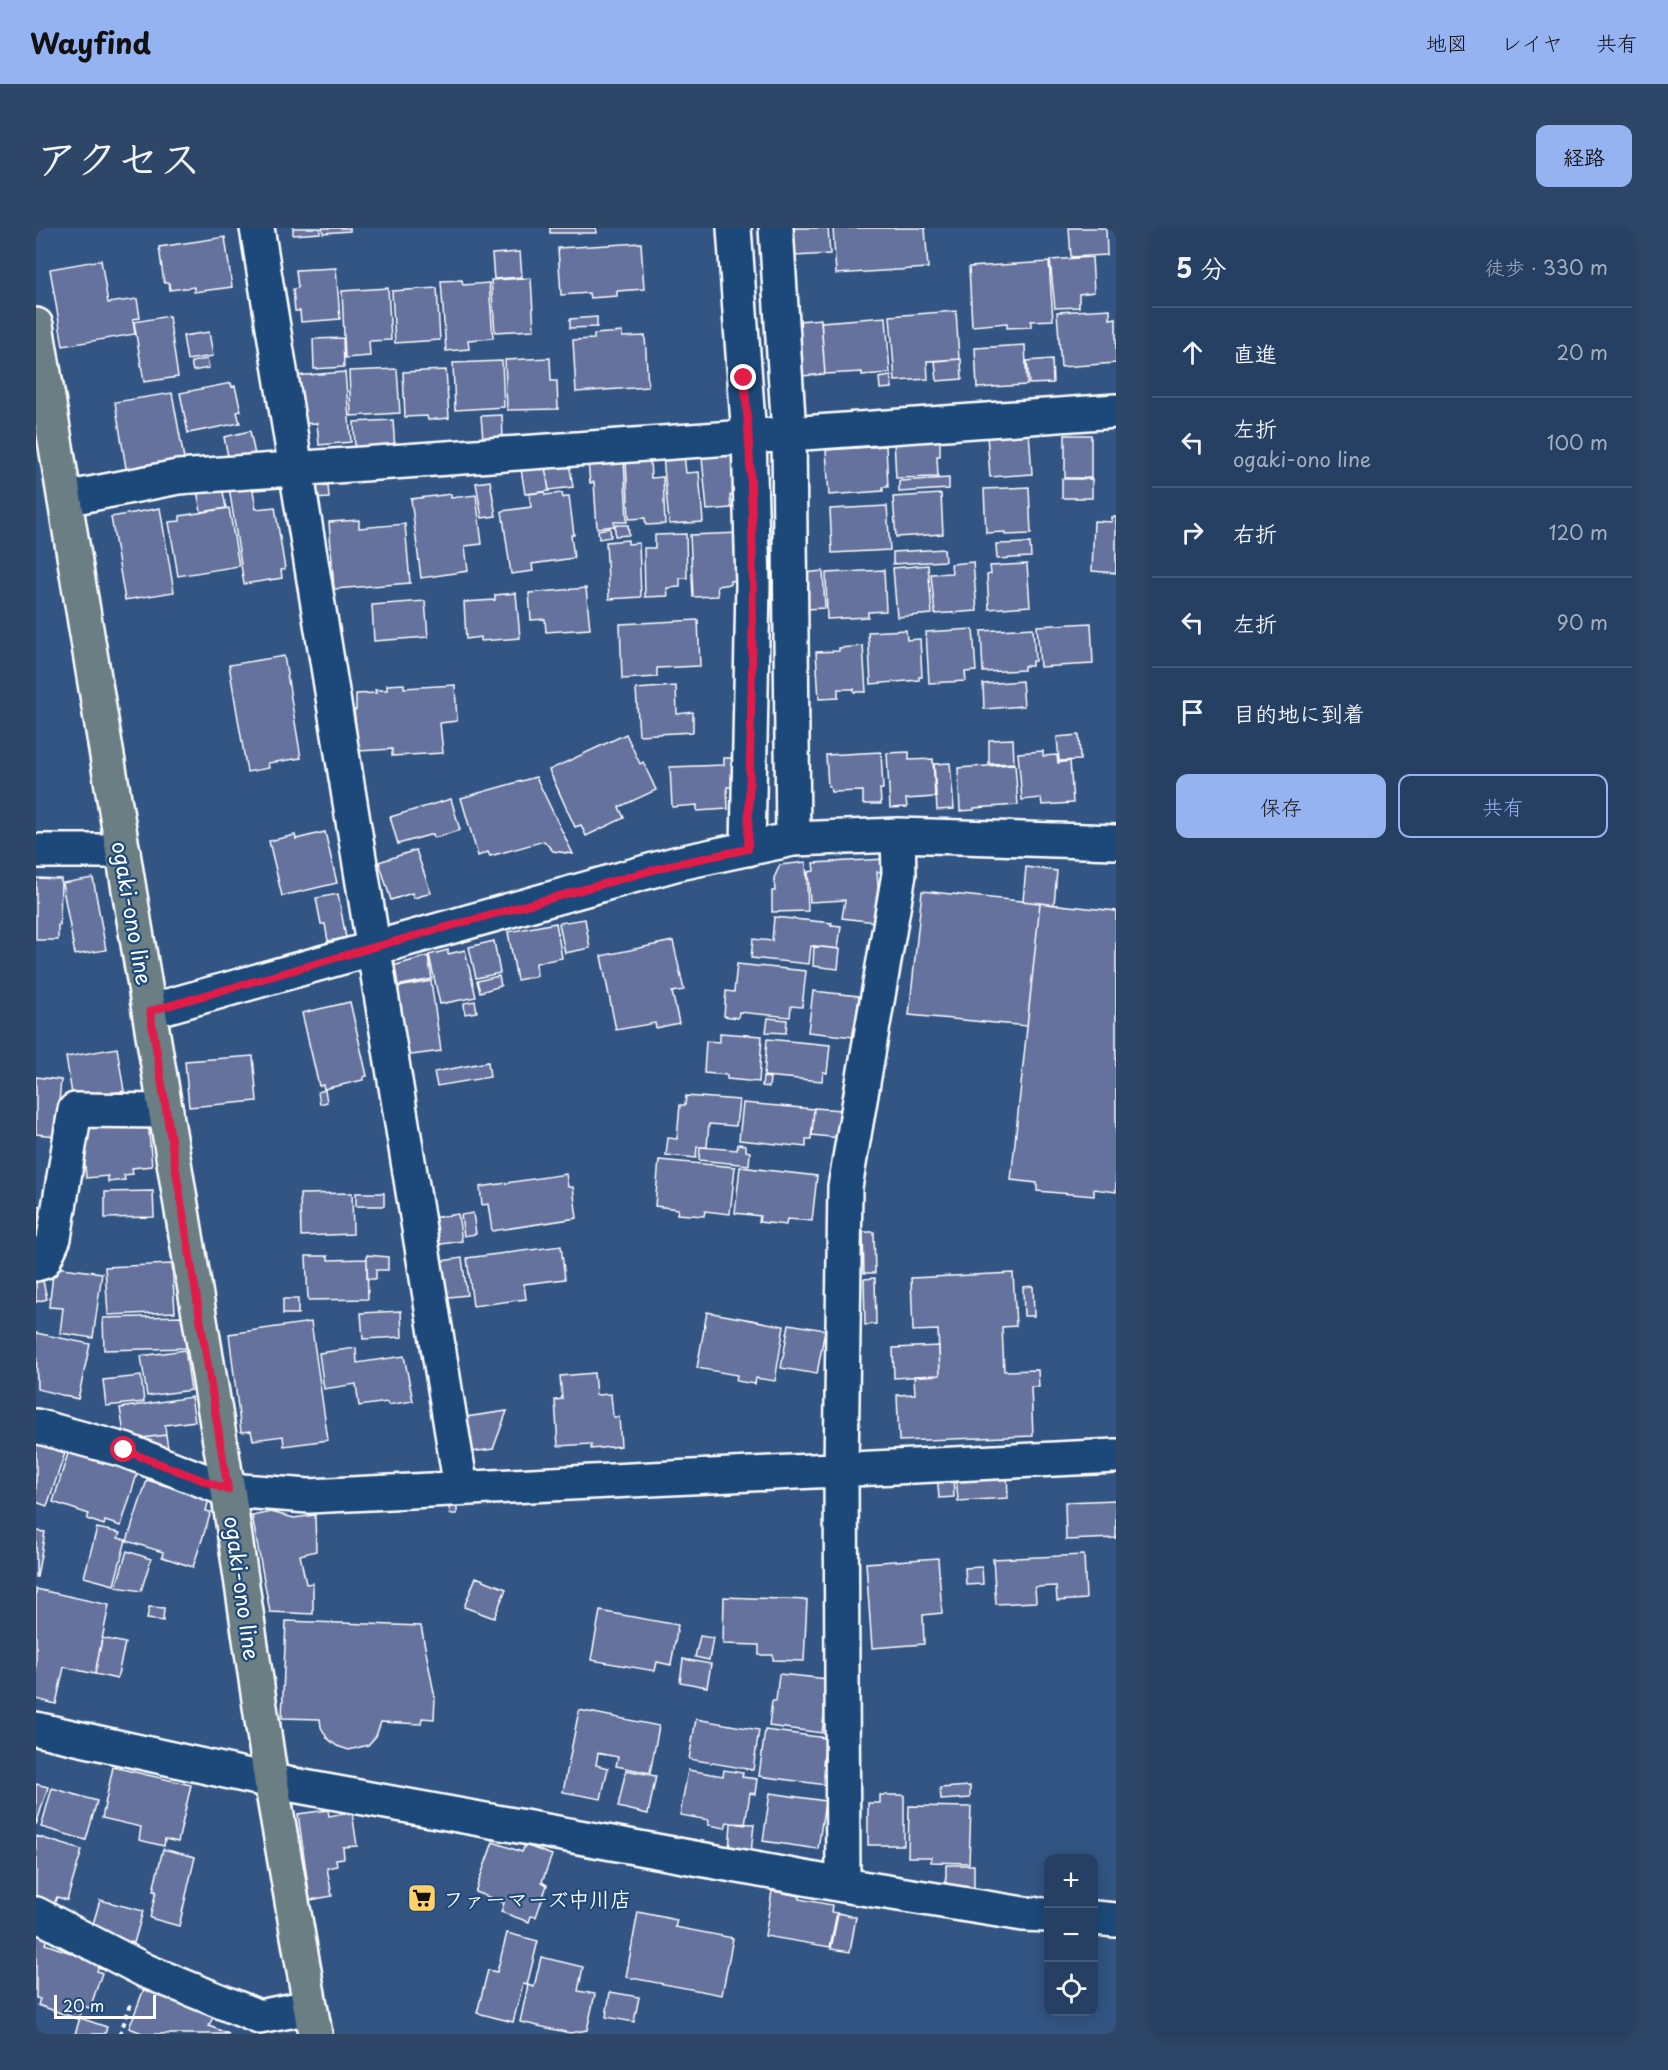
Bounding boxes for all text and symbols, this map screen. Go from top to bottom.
text: Wayfind [30,21,151,64]
text: 地図 [1426,26,1468,58]
text: レイヤ [1501,26,1563,58]
text: 共有 [1596,26,1638,58]
text: アクセス [36,125,201,188]
button: 経路 [1536,125,1632,187]
text: 5 分 [1176,248,1226,287]
text: 徒歩 · 330 m [1485,252,1608,282]
icon: ahead [1176,336,1209,369]
text: 直進 [1233,336,1277,369]
text: 20 m [1556,337,1608,367]
route end [730,364,756,390]
text: 左折 [1233,411,1277,444]
icon: left [1176,426,1209,459]
text: 100 m [1547,427,1608,457]
text: ogaki-ono line [1233,444,1371,474]
icon: right [1176,516,1209,549]
text: 右折 [1233,516,1277,549]
text: 120 m [1549,517,1608,547]
icon: left [1176,606,1209,639]
text: 左折 [1233,606,1277,639]
text: 90 m [1557,607,1608,637]
icon: arrive [1176,696,1209,729]
text: 目的地に到着 [1233,696,1365,729]
button: 保存 [1176,774,1386,838]
button: 共有 [1398,774,1608,838]
street label: ogaki-ono line [105,839,161,987]
route start [110,1436,136,1462]
street label: ogaki-ono line [217,1514,269,1662]
map controls [1044,1854,1098,2016]
button: + [1044,1854,1098,1908]
supermarket icon: ファーマーズ中川店 [406,1882,438,1914]
place label: ファーマーズ中川店 [443,1882,631,1914]
button: − [1044,1908,1098,1962]
button: locate [1044,1962,1098,2016]
scale bar [54,1992,156,2020]
text: 20 m [63,1993,104,2017]

